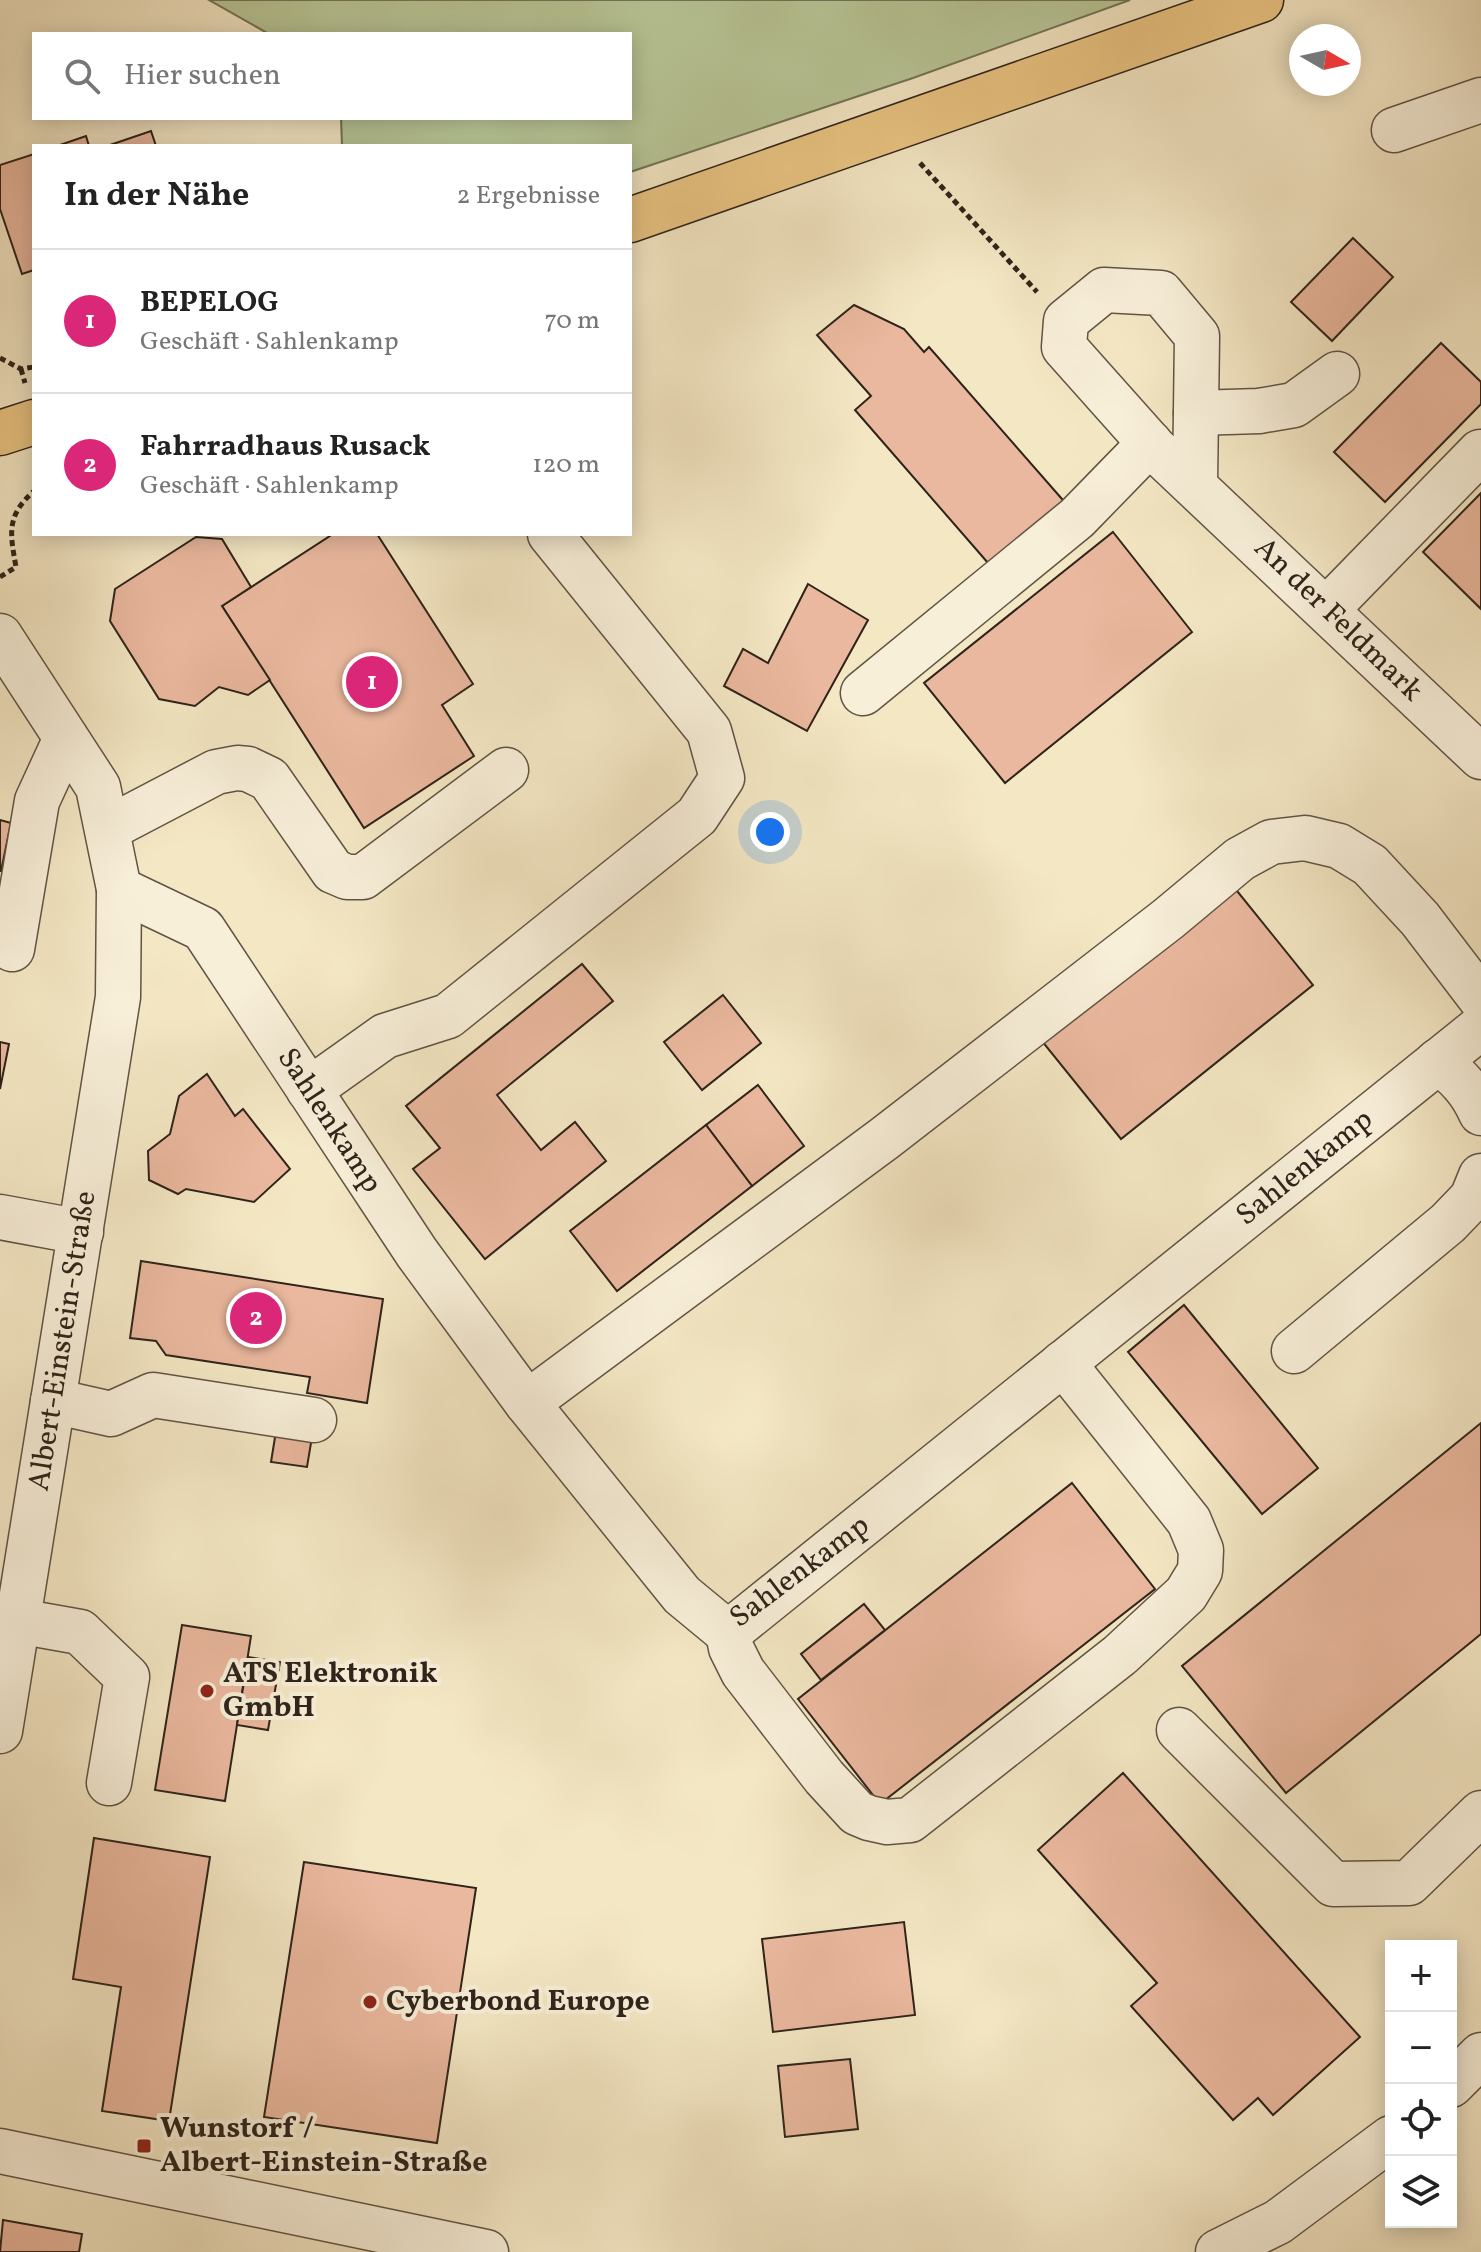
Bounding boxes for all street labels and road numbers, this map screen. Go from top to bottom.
street label: An der Feldmark [1244,528,1432,712]
street label: Sahlenkamp [266,1040,392,1202]
street label: Sahlenkamp [1227,1100,1383,1236]
street label: Albert-Einstein-Straße [19,1188,107,1494]
street label: Sahlenkamp [721,1505,879,1639]

